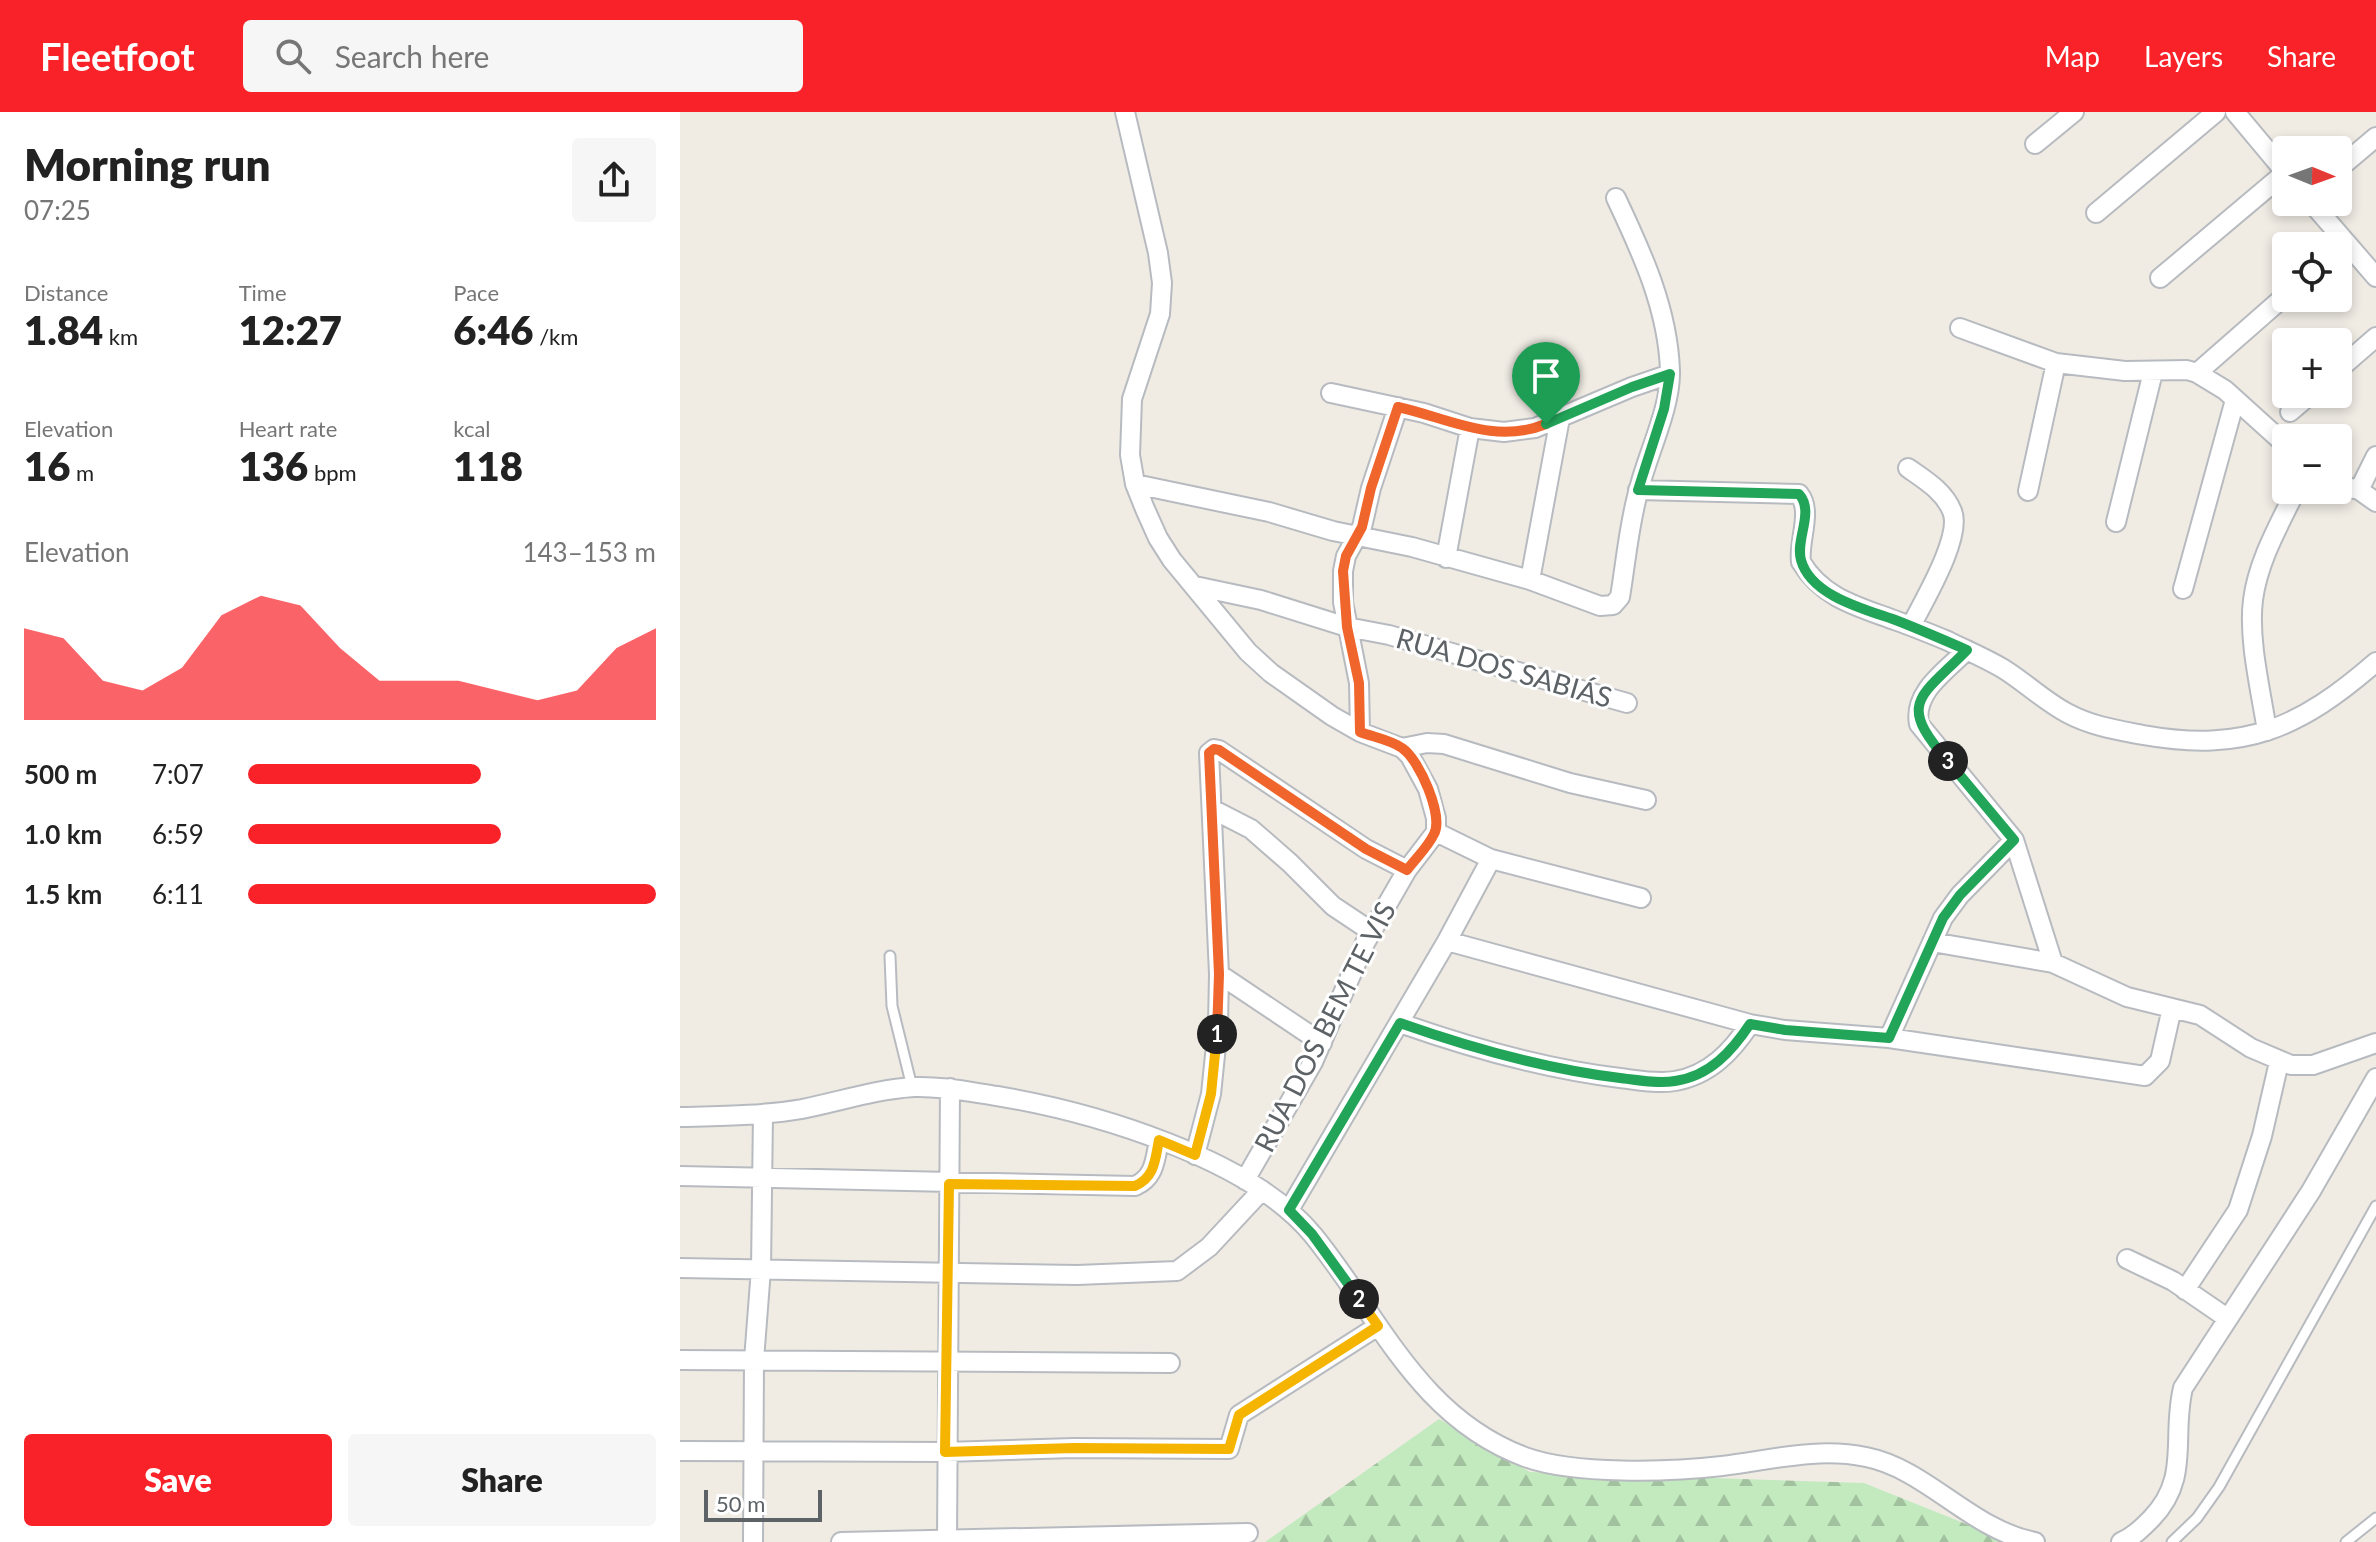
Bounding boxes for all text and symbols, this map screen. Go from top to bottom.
search box [243,20,803,92]
text: Fleetfoot [40,33,195,79]
icon: search [271,34,315,78]
text: Search here [335,38,489,74]
text: Map [2045,39,2100,73]
text: Layers [2144,39,2223,73]
text: Share [2267,39,2336,73]
north arrow [2272,136,2352,216]
map controls [2272,136,2352,504]
text: Morning run [24,138,271,190]
button: share [572,138,656,222]
text: 07:25 [24,194,91,226]
button: locate [2272,232,2352,312]
text: Distance [24,279,108,306]
text: Time [239,279,287,306]
text: Pace [453,279,499,306]
text: 1.84 [24,306,103,354]
text: 12:27 [239,306,342,354]
text: 6:46 [453,306,534,354]
text: km [103,323,138,350]
text: /km [534,323,578,350]
button: + [2272,328,2352,408]
pin [1512,342,1580,424]
icon: arrive [1524,354,1568,398]
text: Elevation [24,415,113,442]
text: Heart rate [239,415,337,442]
text: kcal [453,415,491,442]
button: − [2272,424,2352,504]
text: 16 [24,442,70,490]
text: 136 [239,442,308,490]
text: 118 [453,442,523,490]
text: m [70,459,94,486]
text: bpm [308,459,357,486]
text: Elevation [24,536,130,568]
text: 143–153 m [522,536,656,568]
street label: RUA DOS SABIÁS [1393,620,1616,714]
pin: 3 [1928,741,1968,781]
text: 3 [1942,747,1954,774]
text: 500 m [24,758,97,790]
text: 7:07 [152,758,204,790]
text: 1.0 km [24,818,102,850]
text: 6:59 [152,818,204,850]
text: 1.5 km [24,878,102,910]
text: 6:11 [152,878,204,910]
street label: RUA DOS BEM TE VIS [1246,896,1402,1157]
pin: 1 [1197,1014,1237,1054]
text: 1 [1211,1020,1223,1047]
pin: 2 [1339,1279,1379,1319]
text: 2 [1353,1285,1365,1312]
button: Save [24,1434,332,1526]
button: Share [348,1434,656,1526]
scale bar [704,1486,822,1522]
text: 50 m [716,1490,765,1517]

